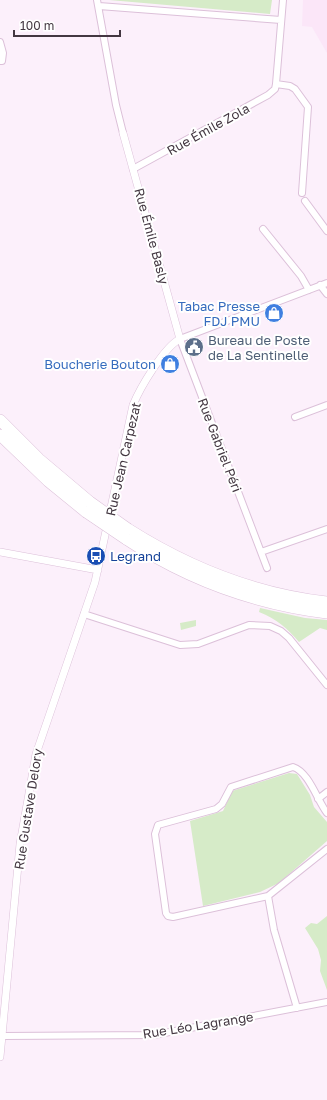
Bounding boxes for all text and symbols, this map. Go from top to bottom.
scale bar [14,12,120,38]
text: 100 m [20,18,54,33]
street label: Rue Émile Zola [164,100,252,158]
street label: Rue Émile Basly [131,186,173,287]
place label: Tabac Presse FDJ PMU [178,298,260,329]
shop icon: Tabac Presse FDJ PMU [263,302,285,324]
place label: Bureau de Poste de La Sentinelle [208,332,310,363]
public building icon: Bureau de Poste de La Sentinelle [183,336,205,358]
shop icon: Boucherie Bouton [159,353,181,375]
place label: Boucherie Bouton [44,356,156,372]
street label: Rue Gabriel Péri [195,396,245,494]
street label: Rue Jean Carpezat [102,400,144,518]
bus stop icon: Legrand [85,545,107,567]
place label: Legrand [110,548,161,564]
street label: Rue Gustave Delory [11,747,46,871]
street label: Rue Léo Lagrange [142,1008,254,1042]

